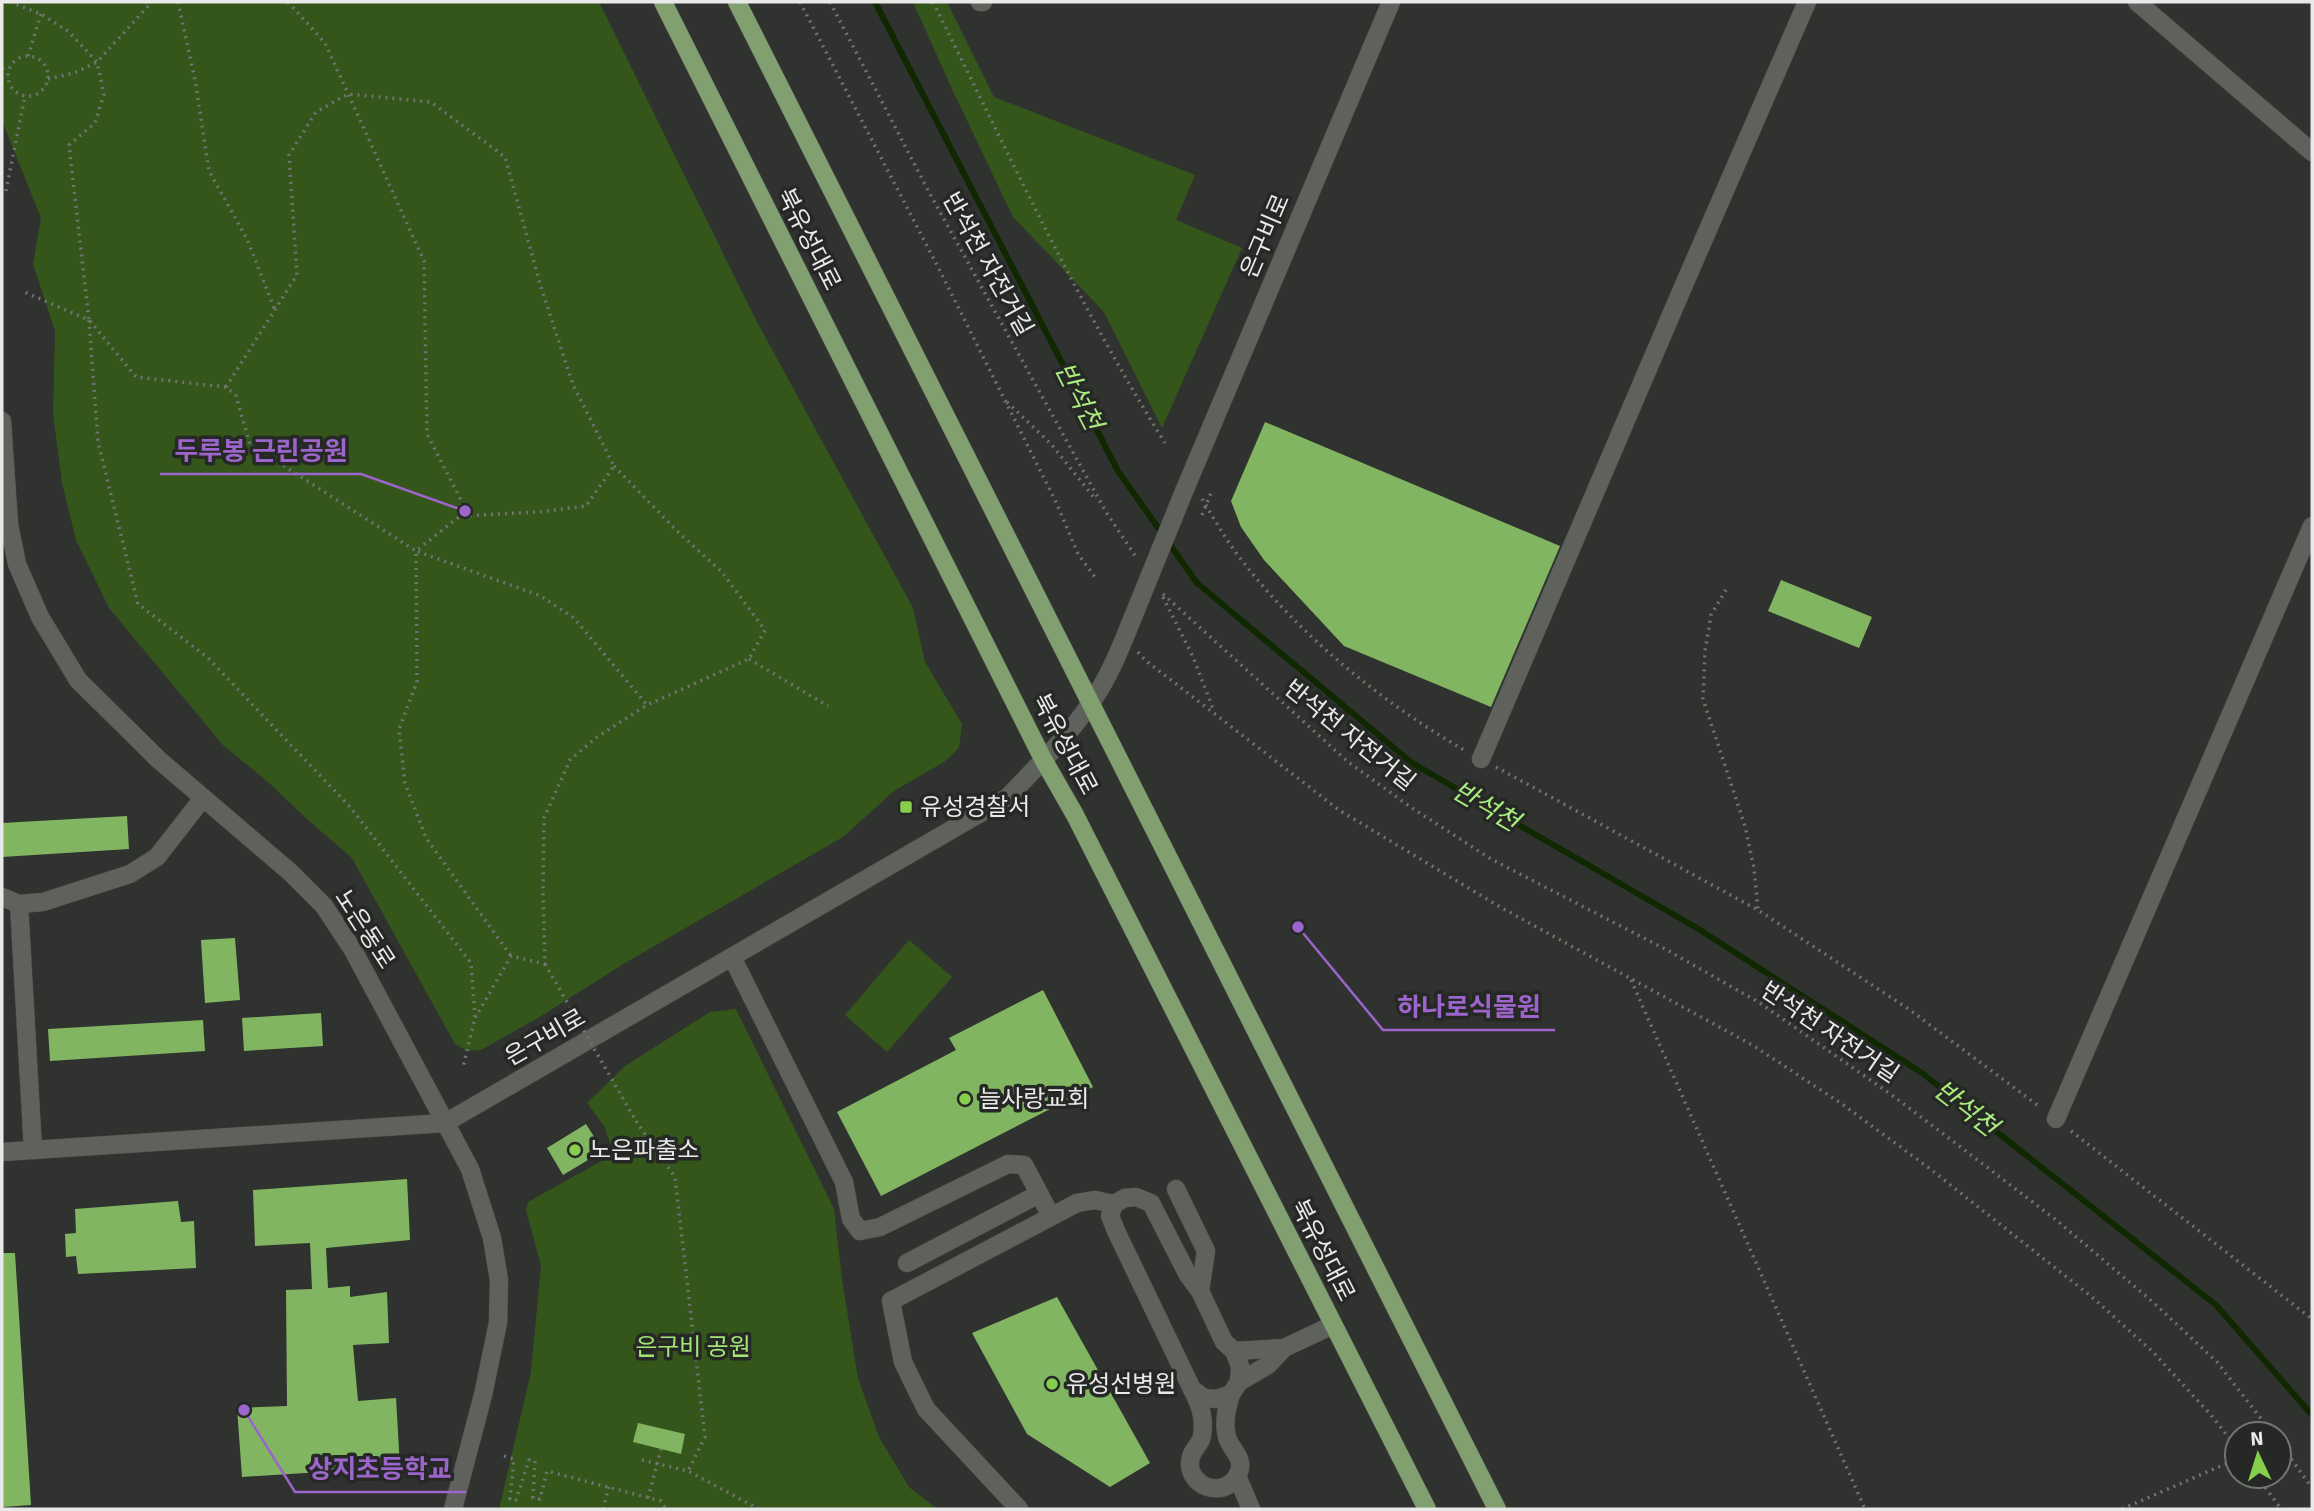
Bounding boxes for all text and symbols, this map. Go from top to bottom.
street label: 북유성대로 [771,183,847,295]
street label: 반석천 자전거길 [936,187,1040,341]
street label: 은구비로 [1234,189,1296,283]
water label: 반석천 [1048,357,1110,438]
callout: 두루봉 근린공원 [160,427,361,474]
text: 두루봉 근린공원 [174,436,348,468]
street label: 반석천 자전거길 [1278,673,1422,797]
street label: 북유성대로 [1026,688,1104,800]
water label: 반석천 [1446,775,1527,840]
place label: 유성경찰서 [920,792,1030,822]
marker: 유성경찰서 [898,799,914,815]
street label: 노은동로 [328,884,402,974]
street label: 반석천 자전거길 [1755,975,1905,1089]
callout: 하나로식물원 [1383,983,1555,1030]
text: 하나로식물원 [1397,992,1541,1024]
street label: 은구비로 [499,1002,591,1072]
water label: 반석천 [1927,1074,2006,1145]
place label: 늘사랑교회 [979,1084,1089,1114]
marker: 늘사랑교회 [957,1091,973,1107]
place label: 노은파출소 [589,1135,699,1165]
marker: 노은파출소 [567,1142,583,1158]
street label: 북유성대로 [1285,1194,1361,1306]
park label: 은구비 공원 [635,1332,751,1362]
place label: 유성선병원 [1066,1369,1176,1399]
marker: 유성선병원 [1044,1376,1060,1392]
north arrow [2223,1420,2293,1490]
text: N [2249,1427,2264,1451]
callout: 상지초등학교 [295,1445,466,1492]
text: 상지초등학교 [308,1454,452,1486]

